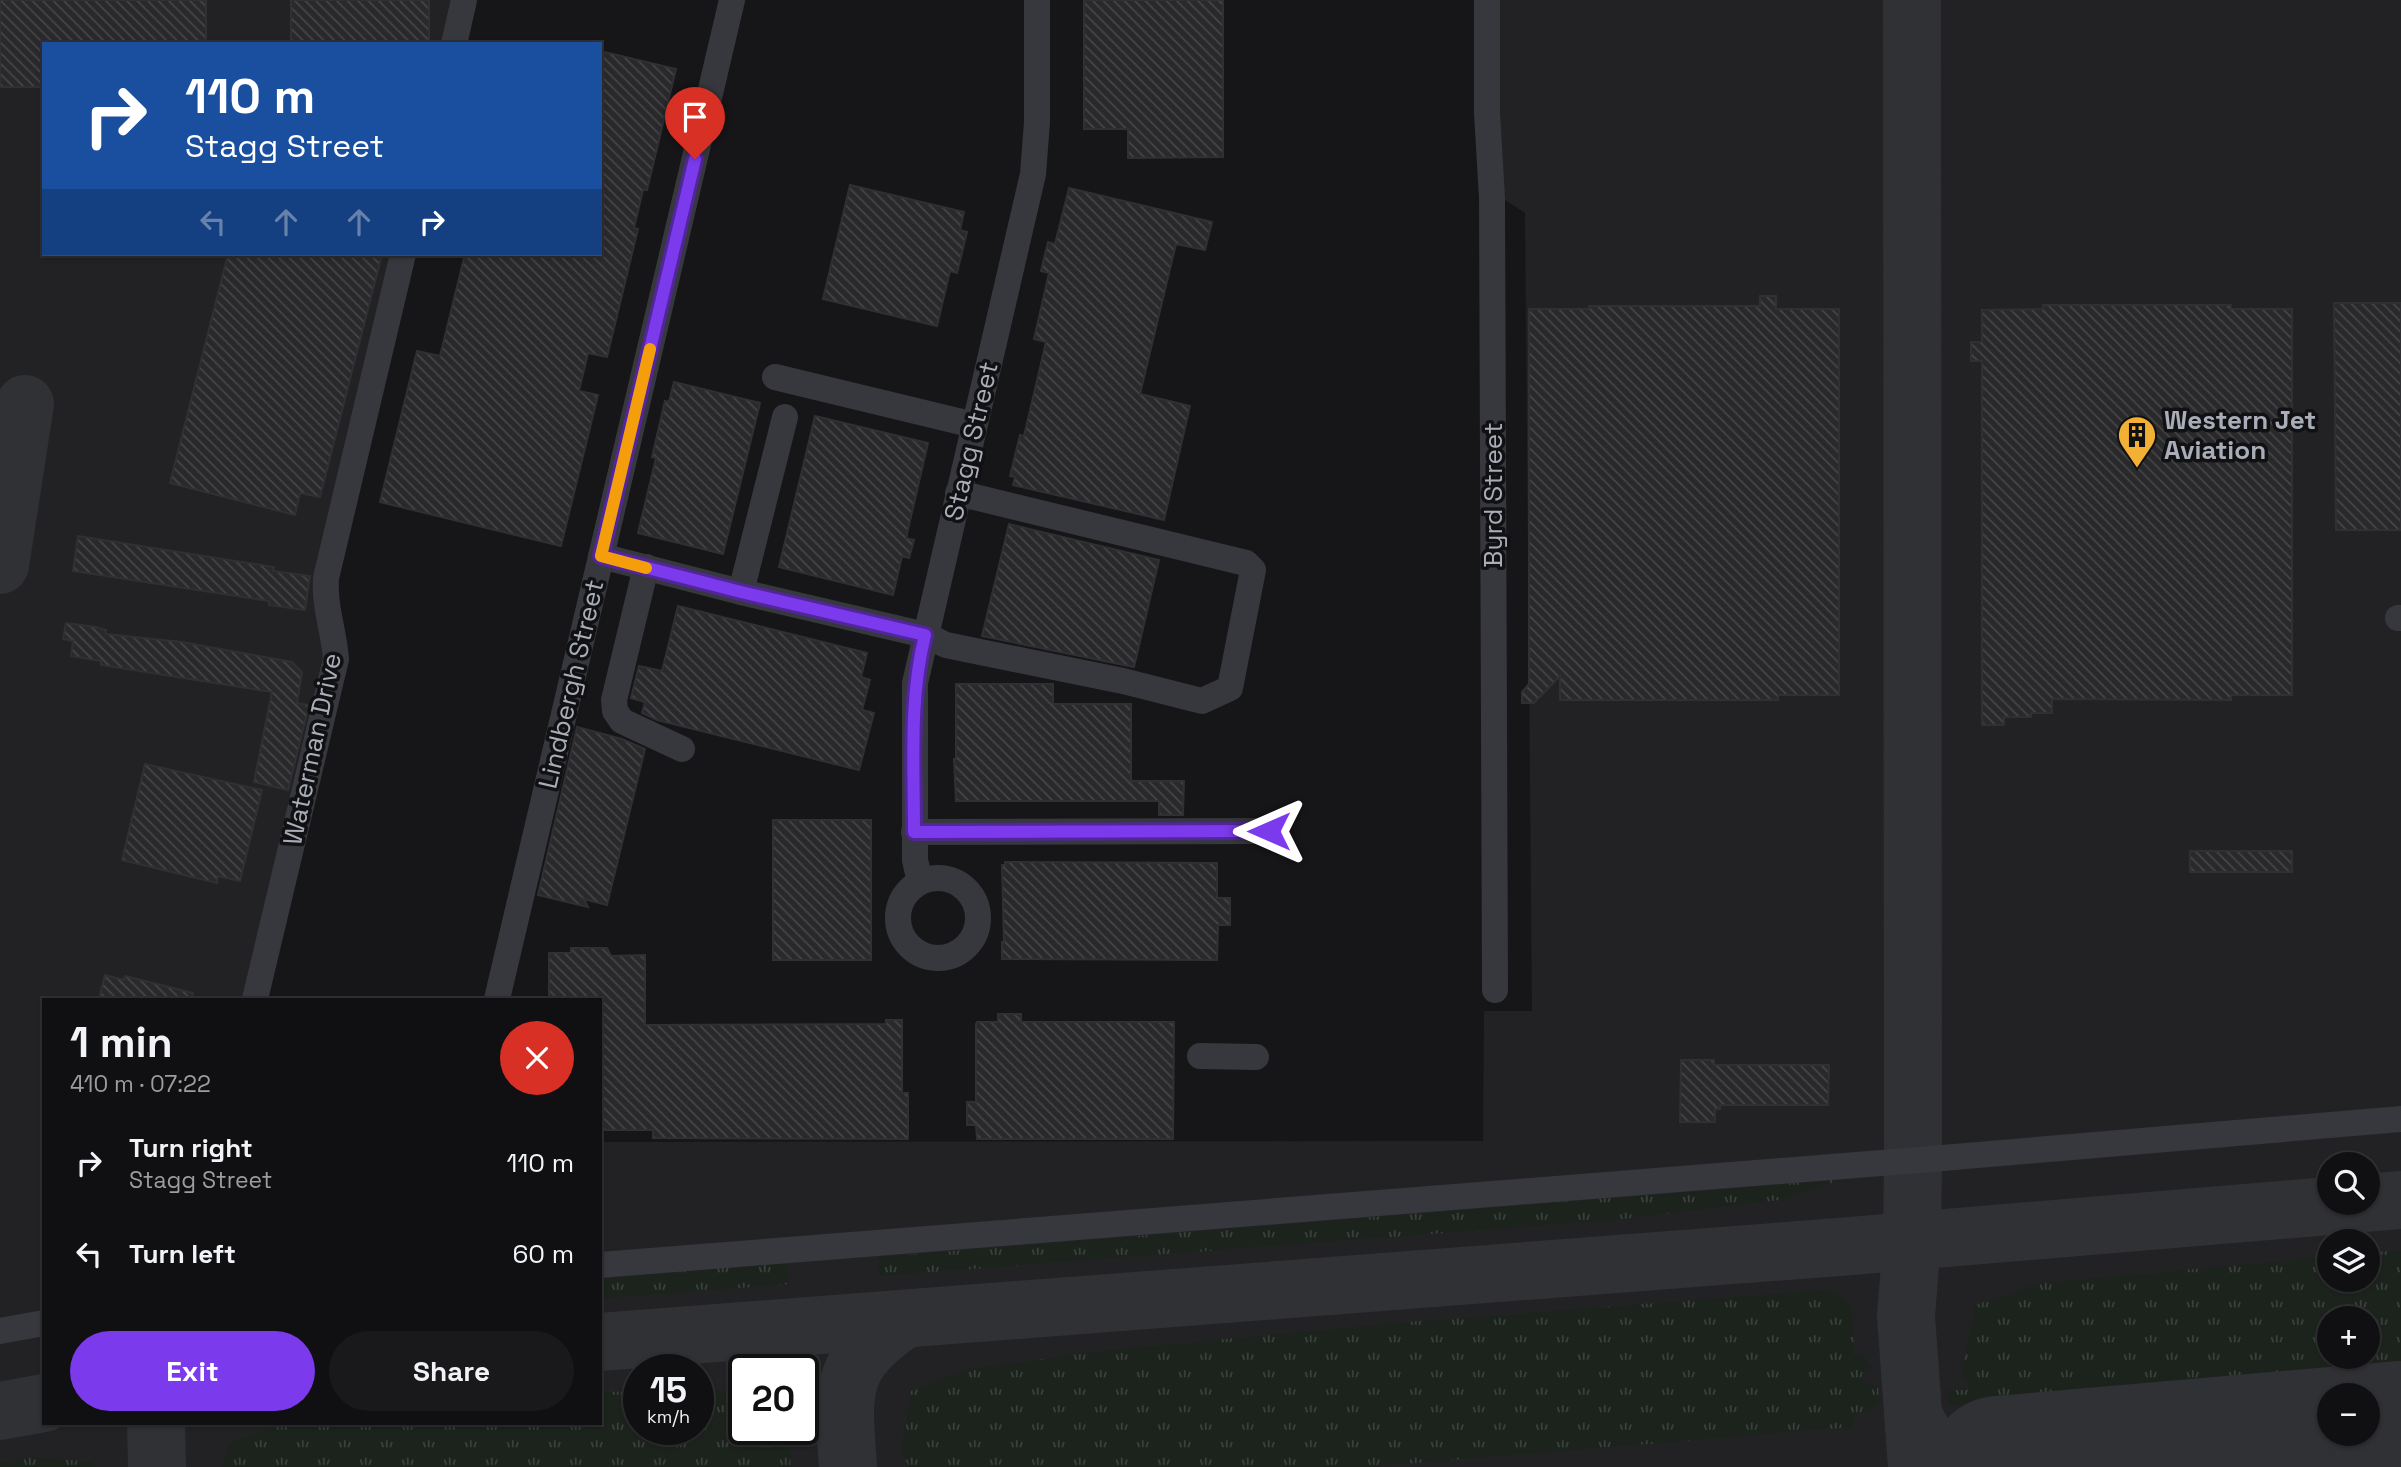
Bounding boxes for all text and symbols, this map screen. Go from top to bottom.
text: 110 m [185,65,315,127]
icon: right [70,70,161,161]
pin [665,87,725,159]
icon: arrive [676,98,714,136]
text: Stagg Street [185,126,384,166]
icon: left [194,203,232,241]
icon: ahead [267,203,305,241]
icon: ahead [340,203,378,241]
icon: right [413,203,451,241]
street label: Stagg Street [936,358,1006,524]
place label: Western Jet Aviation [2164,403,2316,467]
building icon: Western Jet Aviation [2116,414,2158,469]
street label: Byrd Street [1476,422,1510,568]
street label: Lindbergh Street [530,576,612,792]
street label: Waterman Drive [275,650,349,848]
position arrow [1232,794,1306,868]
text: 1 min [70,1016,173,1069]
button: close [500,1021,574,1095]
text: 410 m · 07:22 [70,1069,211,1099]
text: Turn right [129,1131,253,1165]
icon: right [70,1144,108,1182]
text: 110 m [507,1146,574,1180]
map controls [2317,1152,2380,1446]
button: search [2317,1152,2380,1215]
text: Stagg Street [129,1165,272,1195]
button: layers [2317,1229,2380,1292]
icon: left [70,1235,108,1273]
text: Turn left [129,1237,236,1271]
text: 60 m [512,1237,574,1271]
button: + [2317,1306,2380,1369]
button: Exit [70,1331,315,1411]
button: Share [329,1331,574,1411]
speed limit sign: 20 [728,1354,819,1445]
text: 15 [650,1368,687,1412]
button: − [2317,1383,2380,1446]
text: km/h [647,1405,690,1428]

